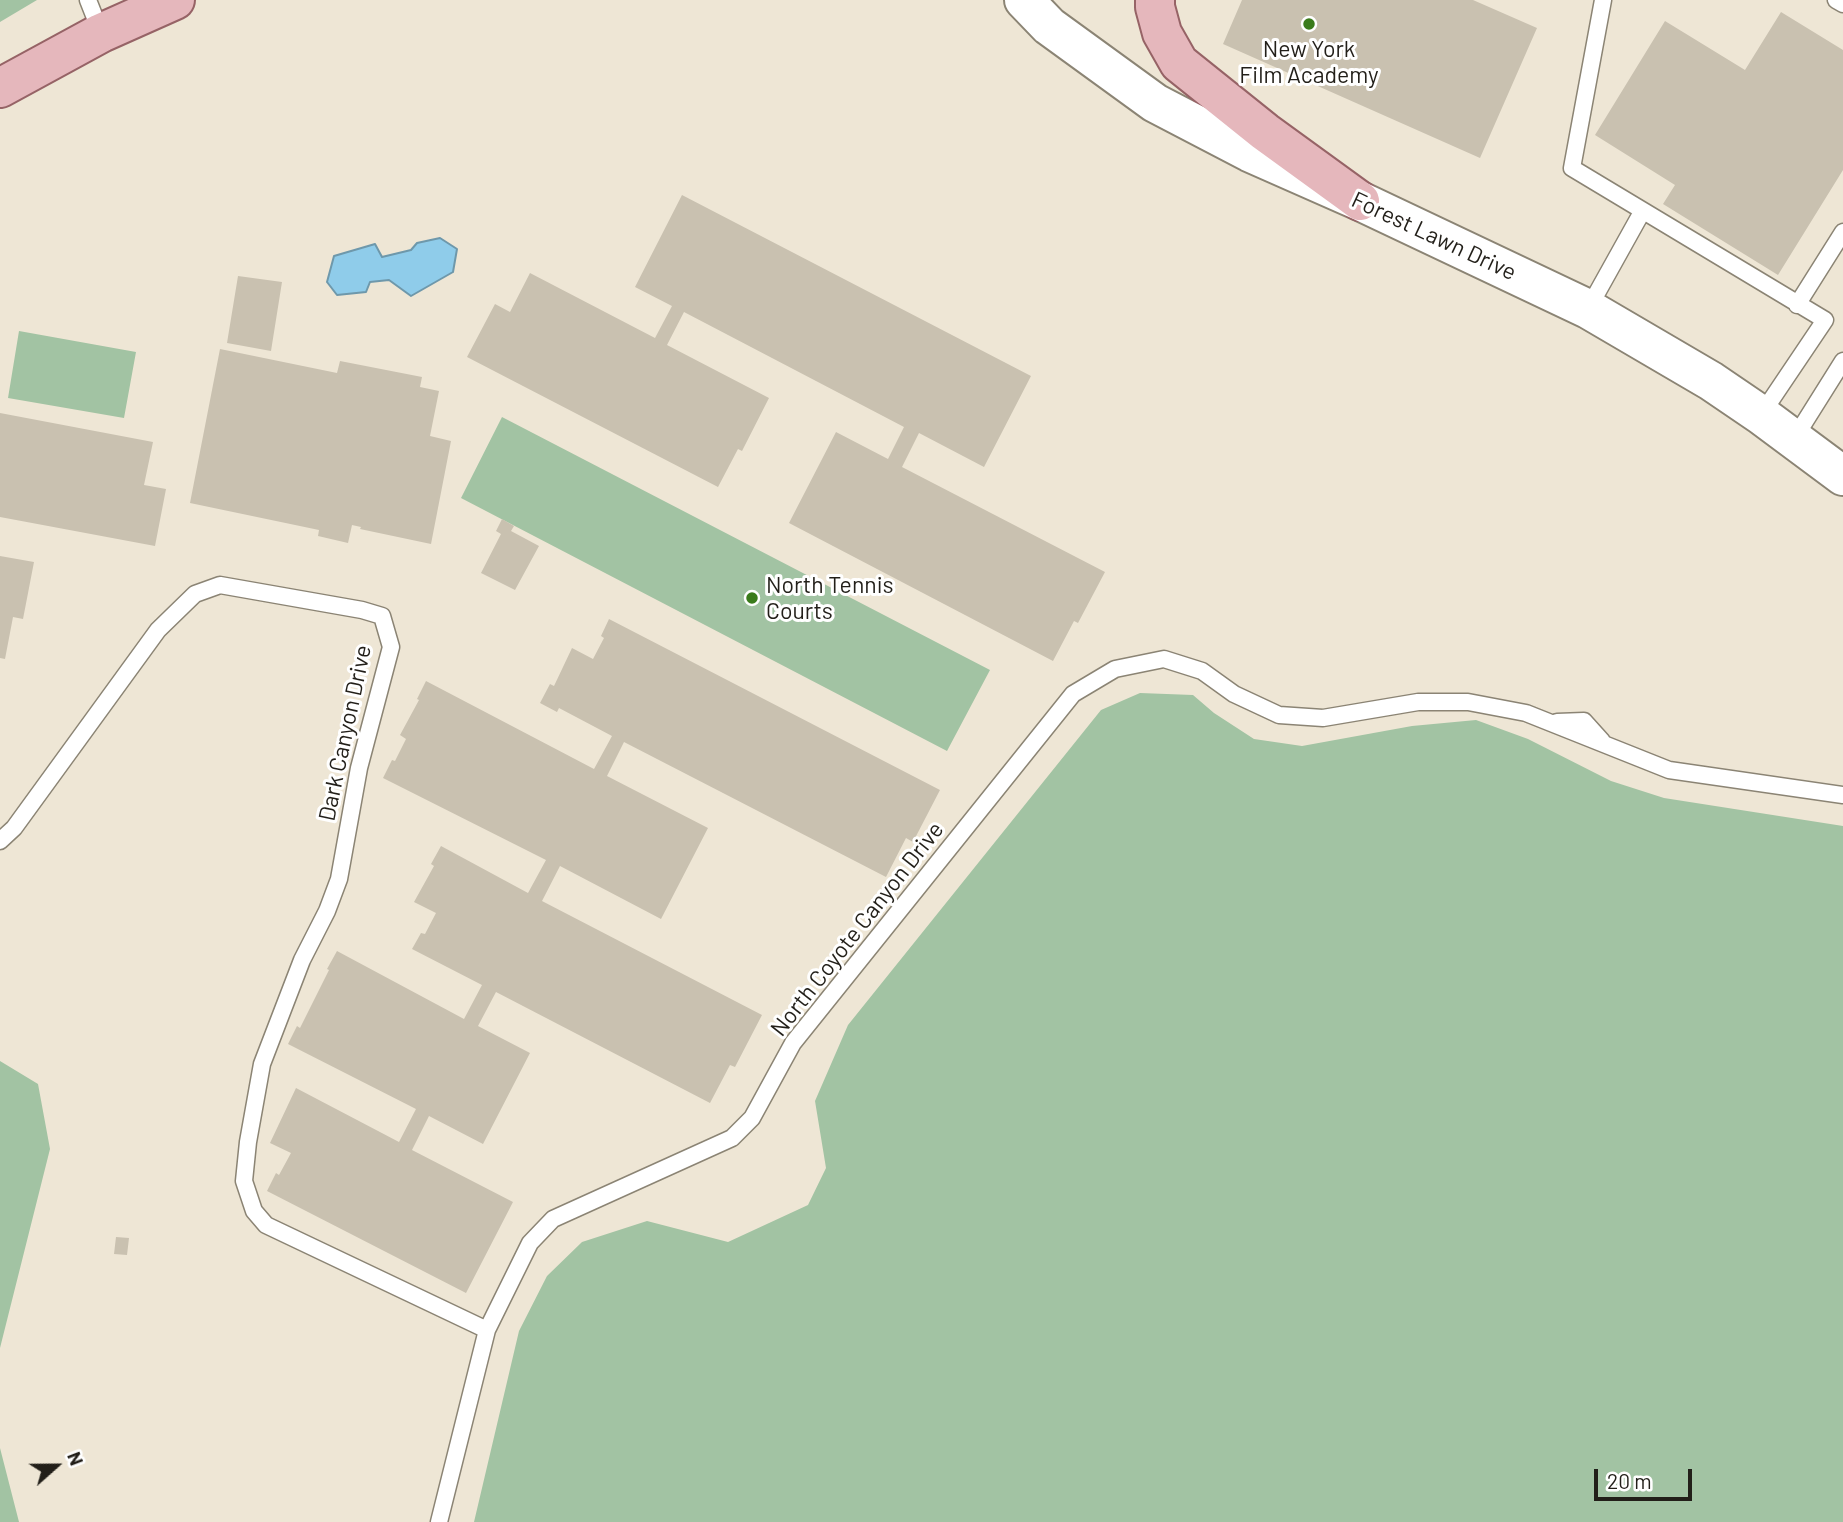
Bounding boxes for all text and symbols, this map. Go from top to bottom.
marker: New York Film Academy [1301,16,1317,32]
place label: New York Film Academy [1239,35,1379,89]
street label: Forest Lawn Drive [1347,186,1521,286]
place label: North Tennis Courts [766,571,894,625]
marker: North Tennis Courts [744,590,760,606]
street label: Dark Canyon Drive [313,643,377,823]
street label: North Coyote Canyon Drive [765,816,949,1042]
north arrow [21,1431,91,1501]
text: N [63,1448,89,1468]
scale bar [1598,1456,1696,1500]
text: 20 m [1607,1468,1652,1493]

